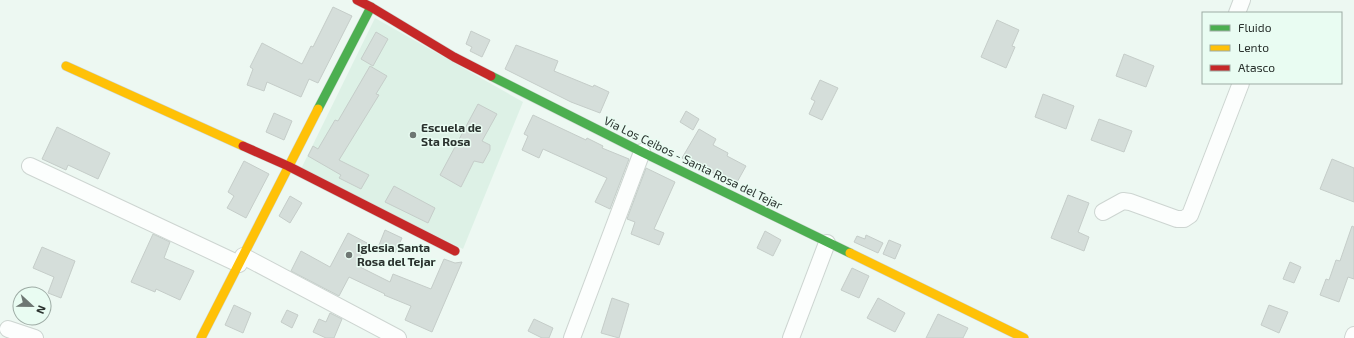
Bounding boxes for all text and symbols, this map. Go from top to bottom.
legend [1202,12,1342,84]
text: Fluido [1238,20,1272,34]
text: Lento [1238,40,1269,54]
text: Atasco [1238,60,1275,74]
street label: Via Los Ceibos - Santa Rosa del Tejar [601,113,785,213]
place label: Escuela de Sta Rosa [421,120,482,148]
marker: Escuela de Sta Rosa [408,130,418,140]
place label: Iglesia Santa Rosa del Tejar [357,240,436,269]
marker: Iglesia Santa Rosa del Tejar [344,250,354,260]
north arrow [12,286,52,326]
text: N [34,304,49,316]

